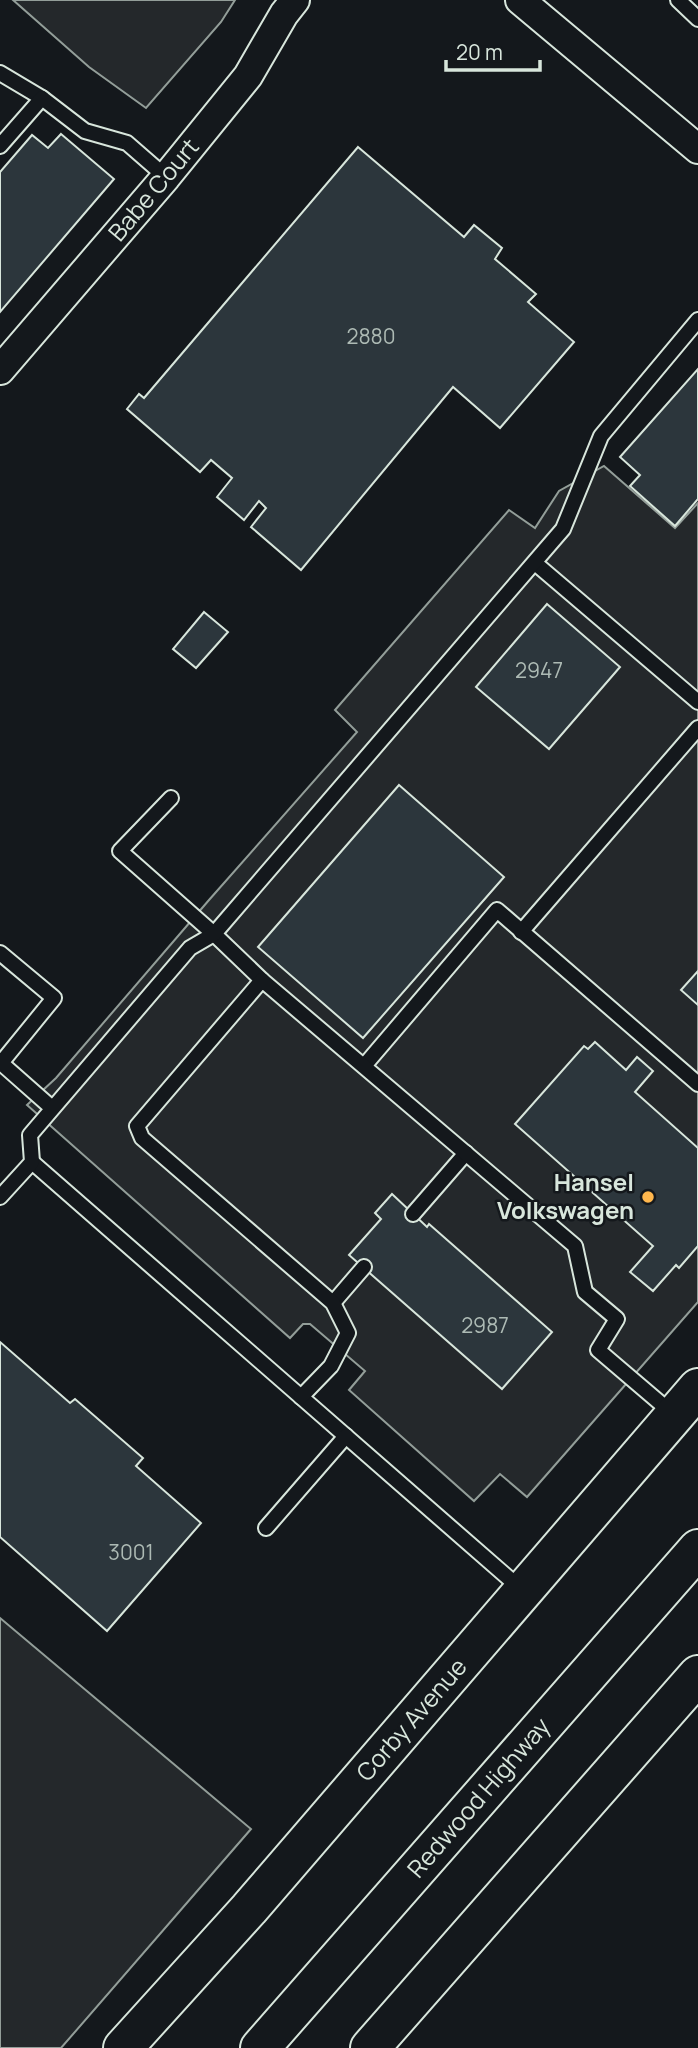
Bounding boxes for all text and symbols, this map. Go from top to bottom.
scale bar [446,28,540,72]
text: 20 m [456,38,503,66]
street label: Babe Court [100,131,206,248]
house number: 2880 [346,322,396,350]
house number: 2947 [515,656,563,684]
place label: Hansel Volkswagen [497,1165,634,1226]
marker: Hansel Volkswagen [640,1189,656,1205]
house number: 2987 [461,1311,509,1339]
house number: 3001 [108,1538,154,1566]
street label: Corby Avenue [348,1650,474,1788]
street label: Redwood Highway [399,1710,557,1884]

